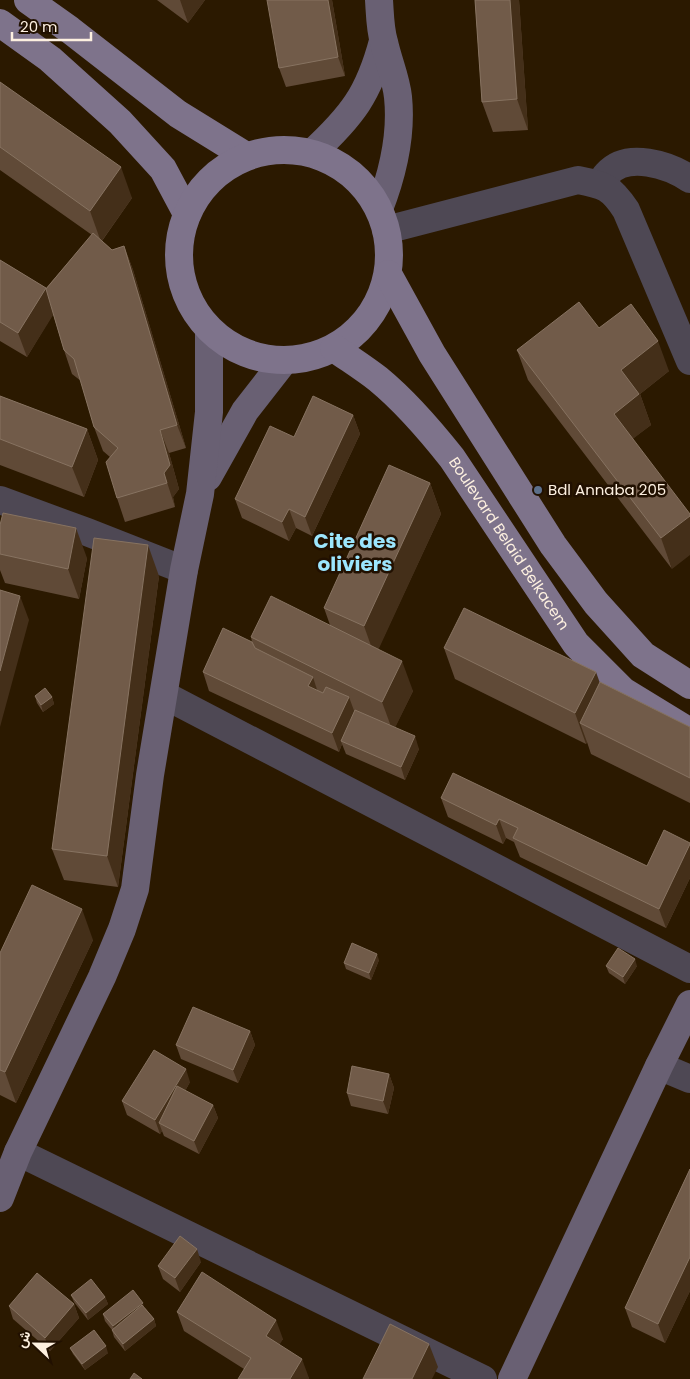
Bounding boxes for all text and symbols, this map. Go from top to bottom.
scale bar [12,10,91,42]
text: 20 m [20,16,58,37]
street label: Boulevard Belaid Belkacem [444,453,575,634]
place label: Bdl Annaba 205 [548,479,666,500]
marker: Bdl Annaba 205 [532,484,544,496]
district label: Cite des oliviers [314,527,396,578]
north arrow [10,1319,60,1369]
text: ش [11,1327,35,1351]

